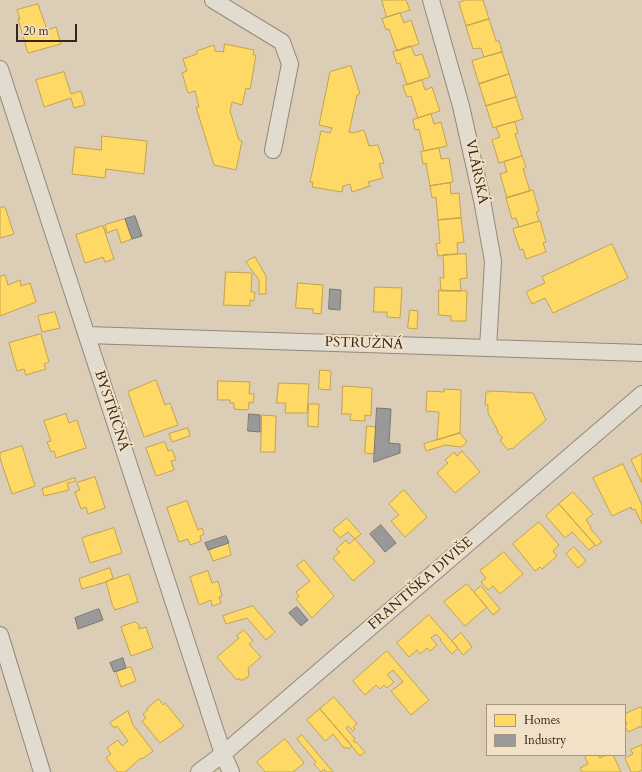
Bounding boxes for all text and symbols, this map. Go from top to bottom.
scale bar [18,16,79,42]
text: 20 m [23,23,49,39]
street label: VLÁRSKÁ [461,138,491,206]
street label: PSTRUŽNÁ [324,334,404,354]
street label: BYSTŘIČNÁ [90,368,132,454]
street label: FRANTIŠKA DIVIŠE [365,534,477,634]
legend [486,704,626,756]
text: Homes [524,712,560,728]
text: Industry [524,732,566,748]

